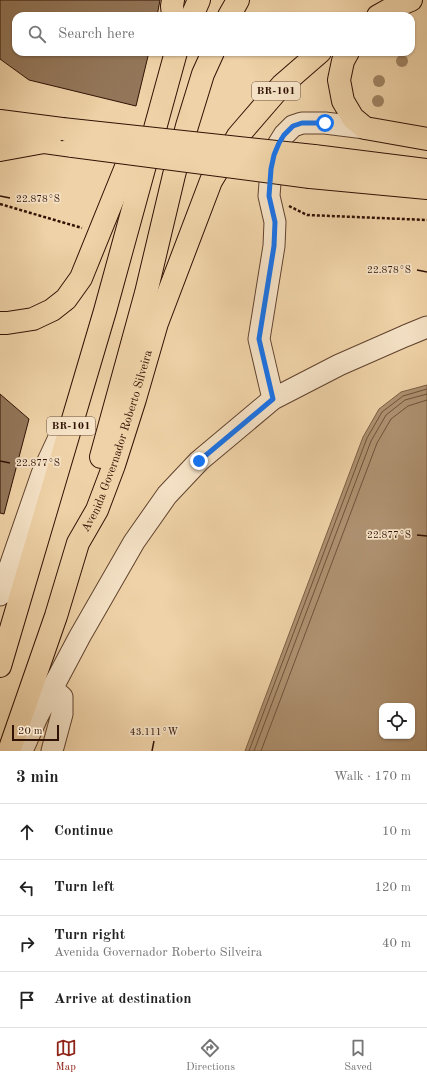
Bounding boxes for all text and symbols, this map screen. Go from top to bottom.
search box [12,12,415,56]
icon: search [26,23,48,45]
text: Search here [58,27,135,42]
road number: BR-101 [252,82,300,100]
route start [316,114,334,132]
text: 22.878°S [16,194,60,204]
text: 22.878°S [367,265,411,275]
street label: Avenida Governador Roberto Silveira [80,349,155,534]
road number: BR-101 [47,417,95,435]
route end [190,452,208,470]
text: 22.877°S [16,458,60,468]
text: 22.877°S [367,530,411,540]
map controls [379,703,415,739]
button: locate [379,703,415,739]
scale bar [12,723,59,742]
text: 20 m [18,726,43,737]
text: 43.111°W [130,727,178,737]
text: 3 min [16,769,59,786]
text: Walk · 170 m [334,770,411,783]
icon: ahead [16,821,38,843]
text: Continue [54,824,113,839]
text: 10 m [382,825,411,838]
icon: left [16,877,38,899]
text: Turn left [54,880,114,895]
text: 120 m [374,881,411,894]
text: Turn right [54,928,125,943]
icon: right [16,933,38,955]
text: 40 m [382,937,411,950]
text: Avenida Governador Roberto Silveira [54,946,262,959]
icon: arrive [16,989,38,1011]
text: Arrive at destination [54,992,192,1007]
tab: Map [55,1037,77,1075]
tab: Directions [186,1037,235,1075]
tab: Saved [344,1037,372,1075]

